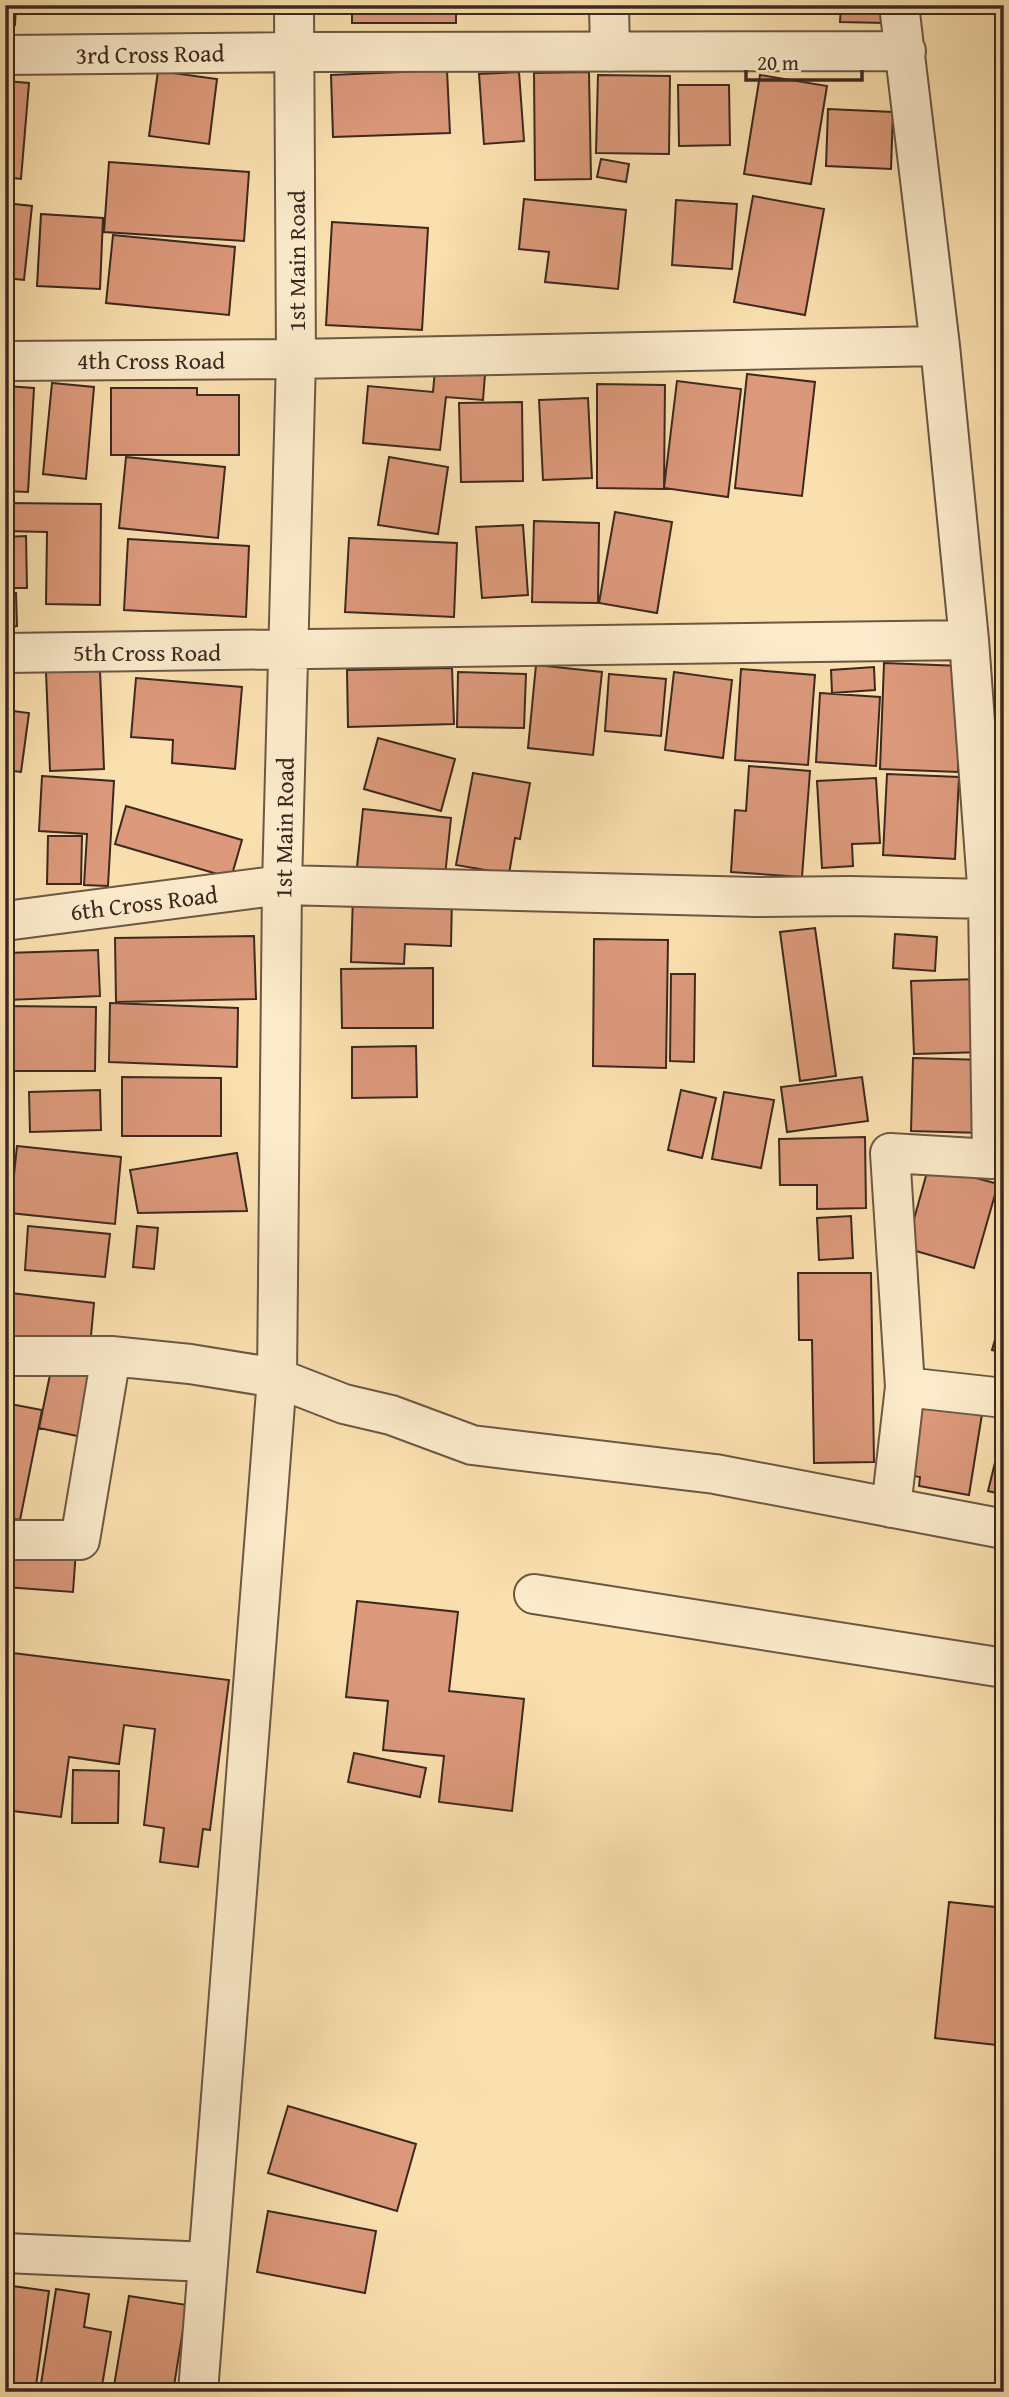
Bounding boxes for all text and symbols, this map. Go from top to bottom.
street label: 3rd Cross Road [75,35,225,73]
scale bar [746,38,862,82]
text: 20 m [757,47,799,78]
street label: 1st Main Road [279,190,314,332]
street label: 4th Cross Road [77,343,225,378]
street label: 5th Cross Road [73,635,221,670]
street label: 1st Main Road [265,757,303,899]
street label: 6th Cross Road [68,877,220,929]

